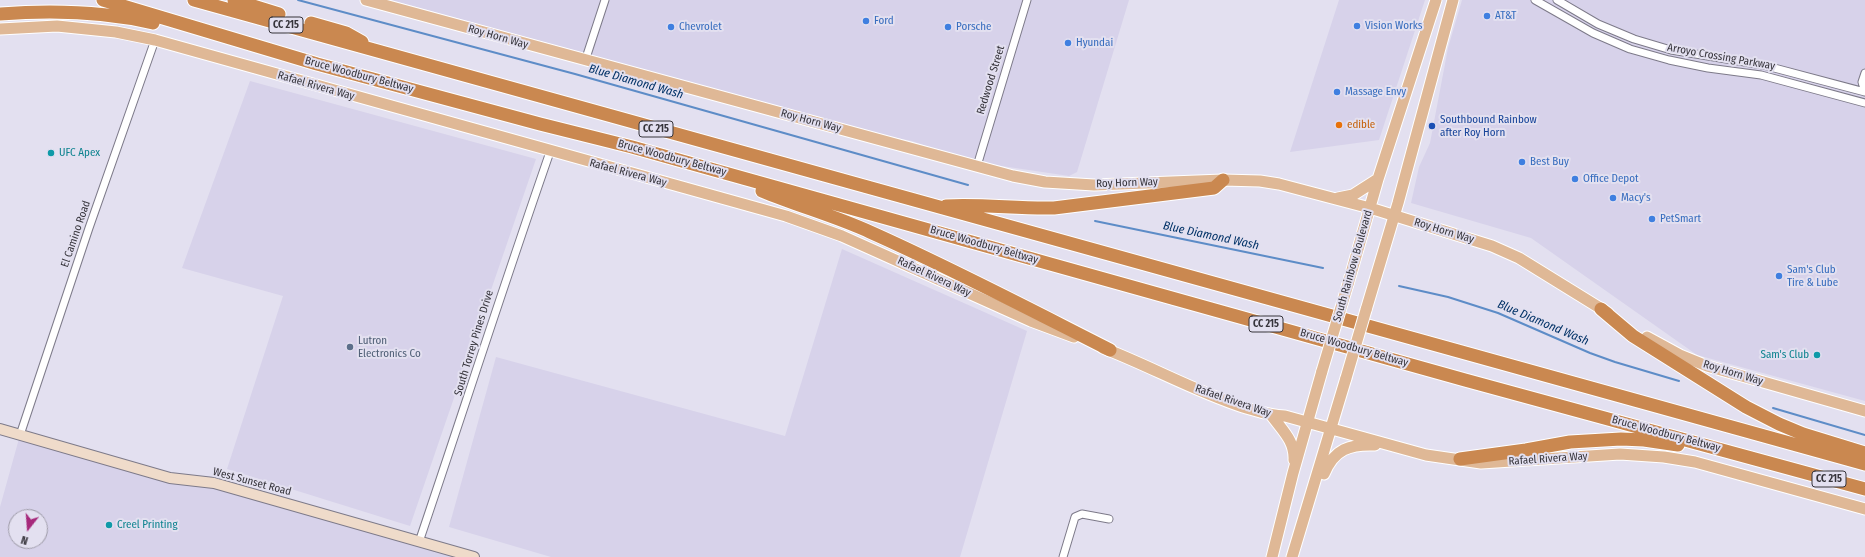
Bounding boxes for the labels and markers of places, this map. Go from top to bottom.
place label: AT&T [1495,9,1516,23]
marker: AT&T [1482,11,1492,21]
place label: Ford [874,14,894,28]
marker: Ford [861,16,871,26]
place label: Vision Works [1365,19,1423,33]
place label: Chevrolet [679,20,722,34]
place label: Porsche [956,20,992,34]
marker: Vision Works [1352,21,1362,31]
marker: Chevrolet [666,22,676,32]
marker: Porsche [943,22,953,32]
place label: Hyundai [1076,36,1113,50]
marker: Hyundai [1063,38,1073,48]
place label: Massage Envy [1345,85,1406,99]
marker: Massage Envy [1332,87,1342,97]
place label: Southbound Rainbow after Roy Horn [1440,113,1537,139]
place label: edible [1347,118,1375,132]
marker: edible [1334,120,1344,130]
marker: Southbound Rainbow after Roy Horn [1427,121,1437,131]
place label: UFC Apex [59,146,100,160]
marker: UFC Apex [46,148,56,158]
place label: Best Buy [1530,155,1569,169]
marker: Best Buy [1517,157,1527,167]
place label: Office Depot [1583,172,1639,186]
marker: Office Depot [1570,174,1580,184]
place label: Macy's [1621,191,1651,205]
marker: Macy's [1608,193,1618,203]
place label: PetSmart [1660,212,1701,226]
marker: PetSmart [1647,214,1657,224]
place label: Sam's Club Tire & Lube [1787,263,1838,289]
marker: Sam's Club Tire & Lube [1774,271,1784,281]
place label: Lutron Electronics Co [358,334,421,360]
marker: Lutron Electronics Co [345,342,355,352]
place label: Sam's Club [1760,348,1809,362]
marker: Sam's Club [1812,350,1822,360]
place label: Creel Printing [117,518,178,532]
marker: Creel Printing [104,520,114,530]

